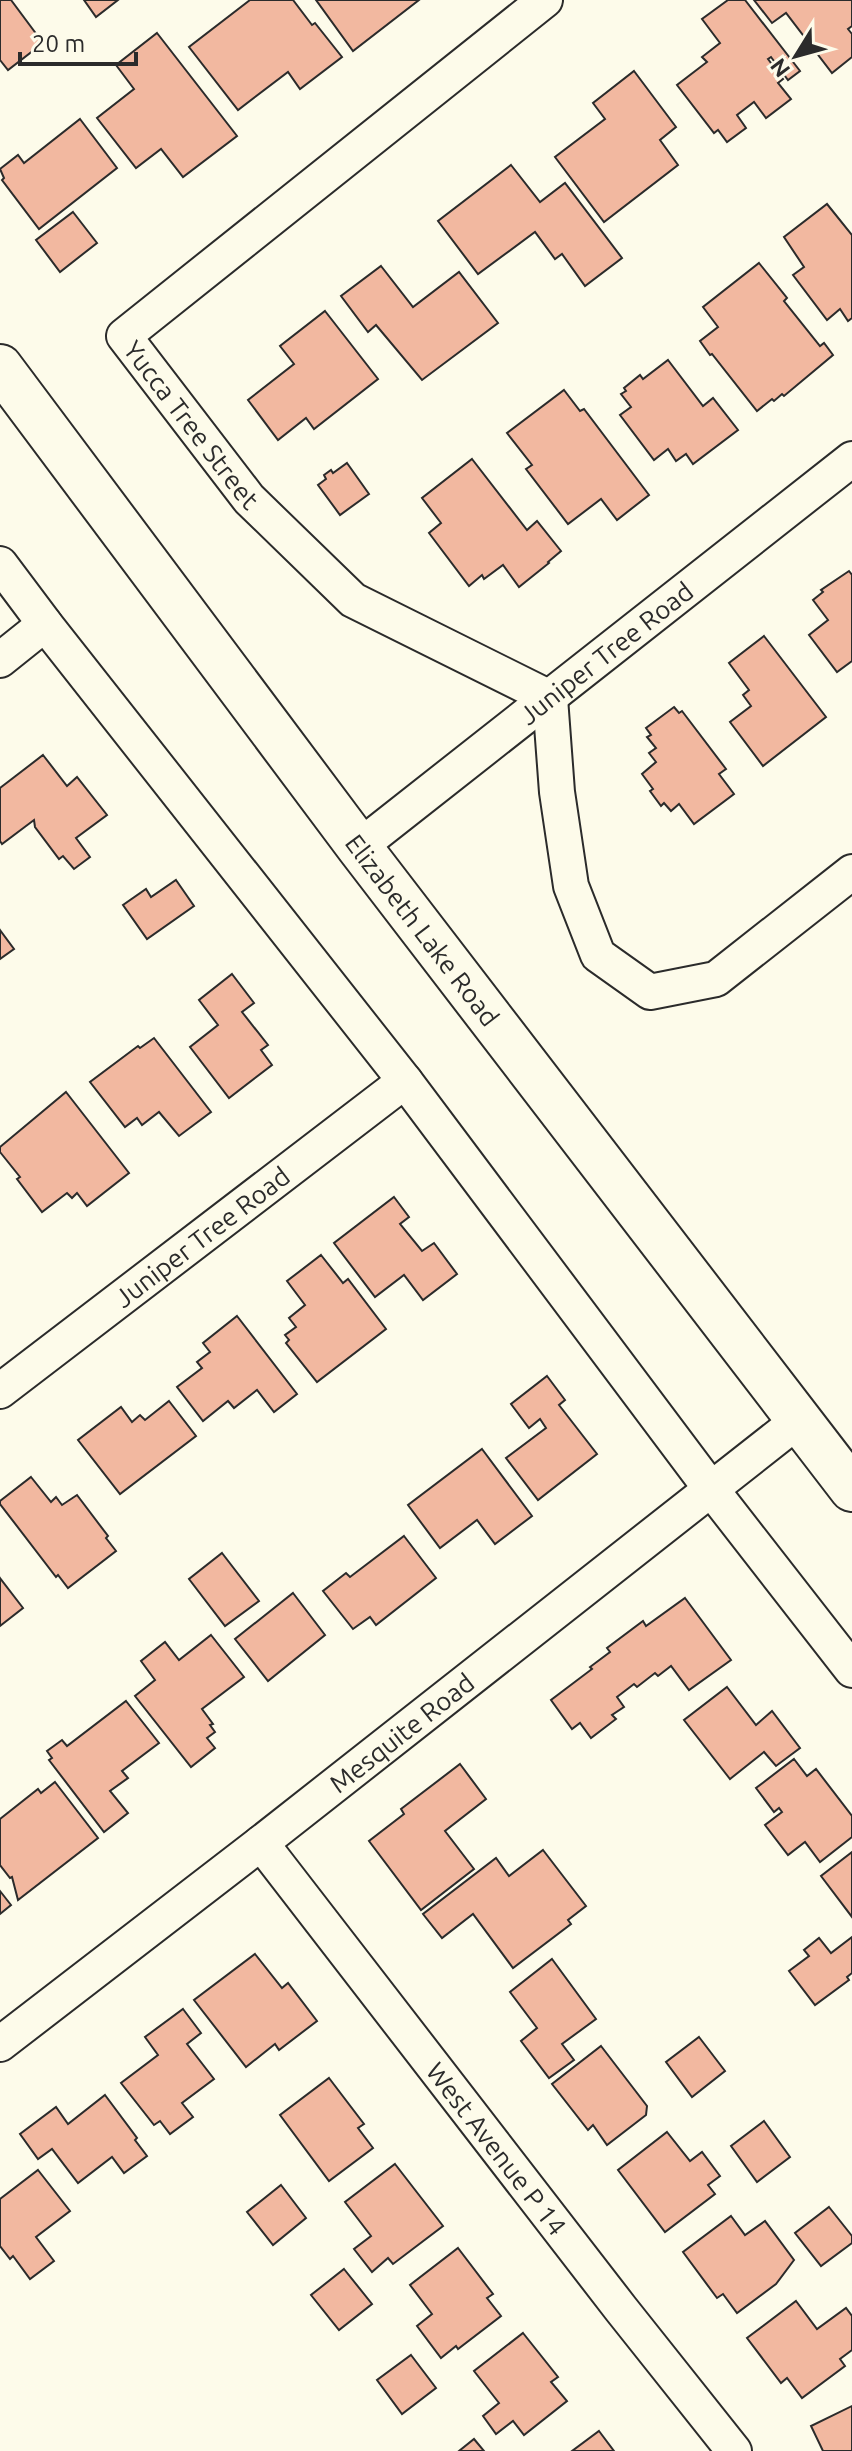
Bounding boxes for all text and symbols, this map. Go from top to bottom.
scale bar [20,16,136,66]
north arrow [756,16,836,96]
text: 20 m [32,30,85,57]
text: N [765,54,795,82]
street label: Yucca Tree Street [118,335,265,515]
street label: Juniper Tree Road [513,576,698,730]
street label: Elizabeth Lake Road [340,829,505,1031]
street label: Juniper Tree Road [109,1161,295,1313]
street label: Mesquite Road [324,1667,479,1798]
street label: West Avenue P 14 [421,2057,573,2240]

